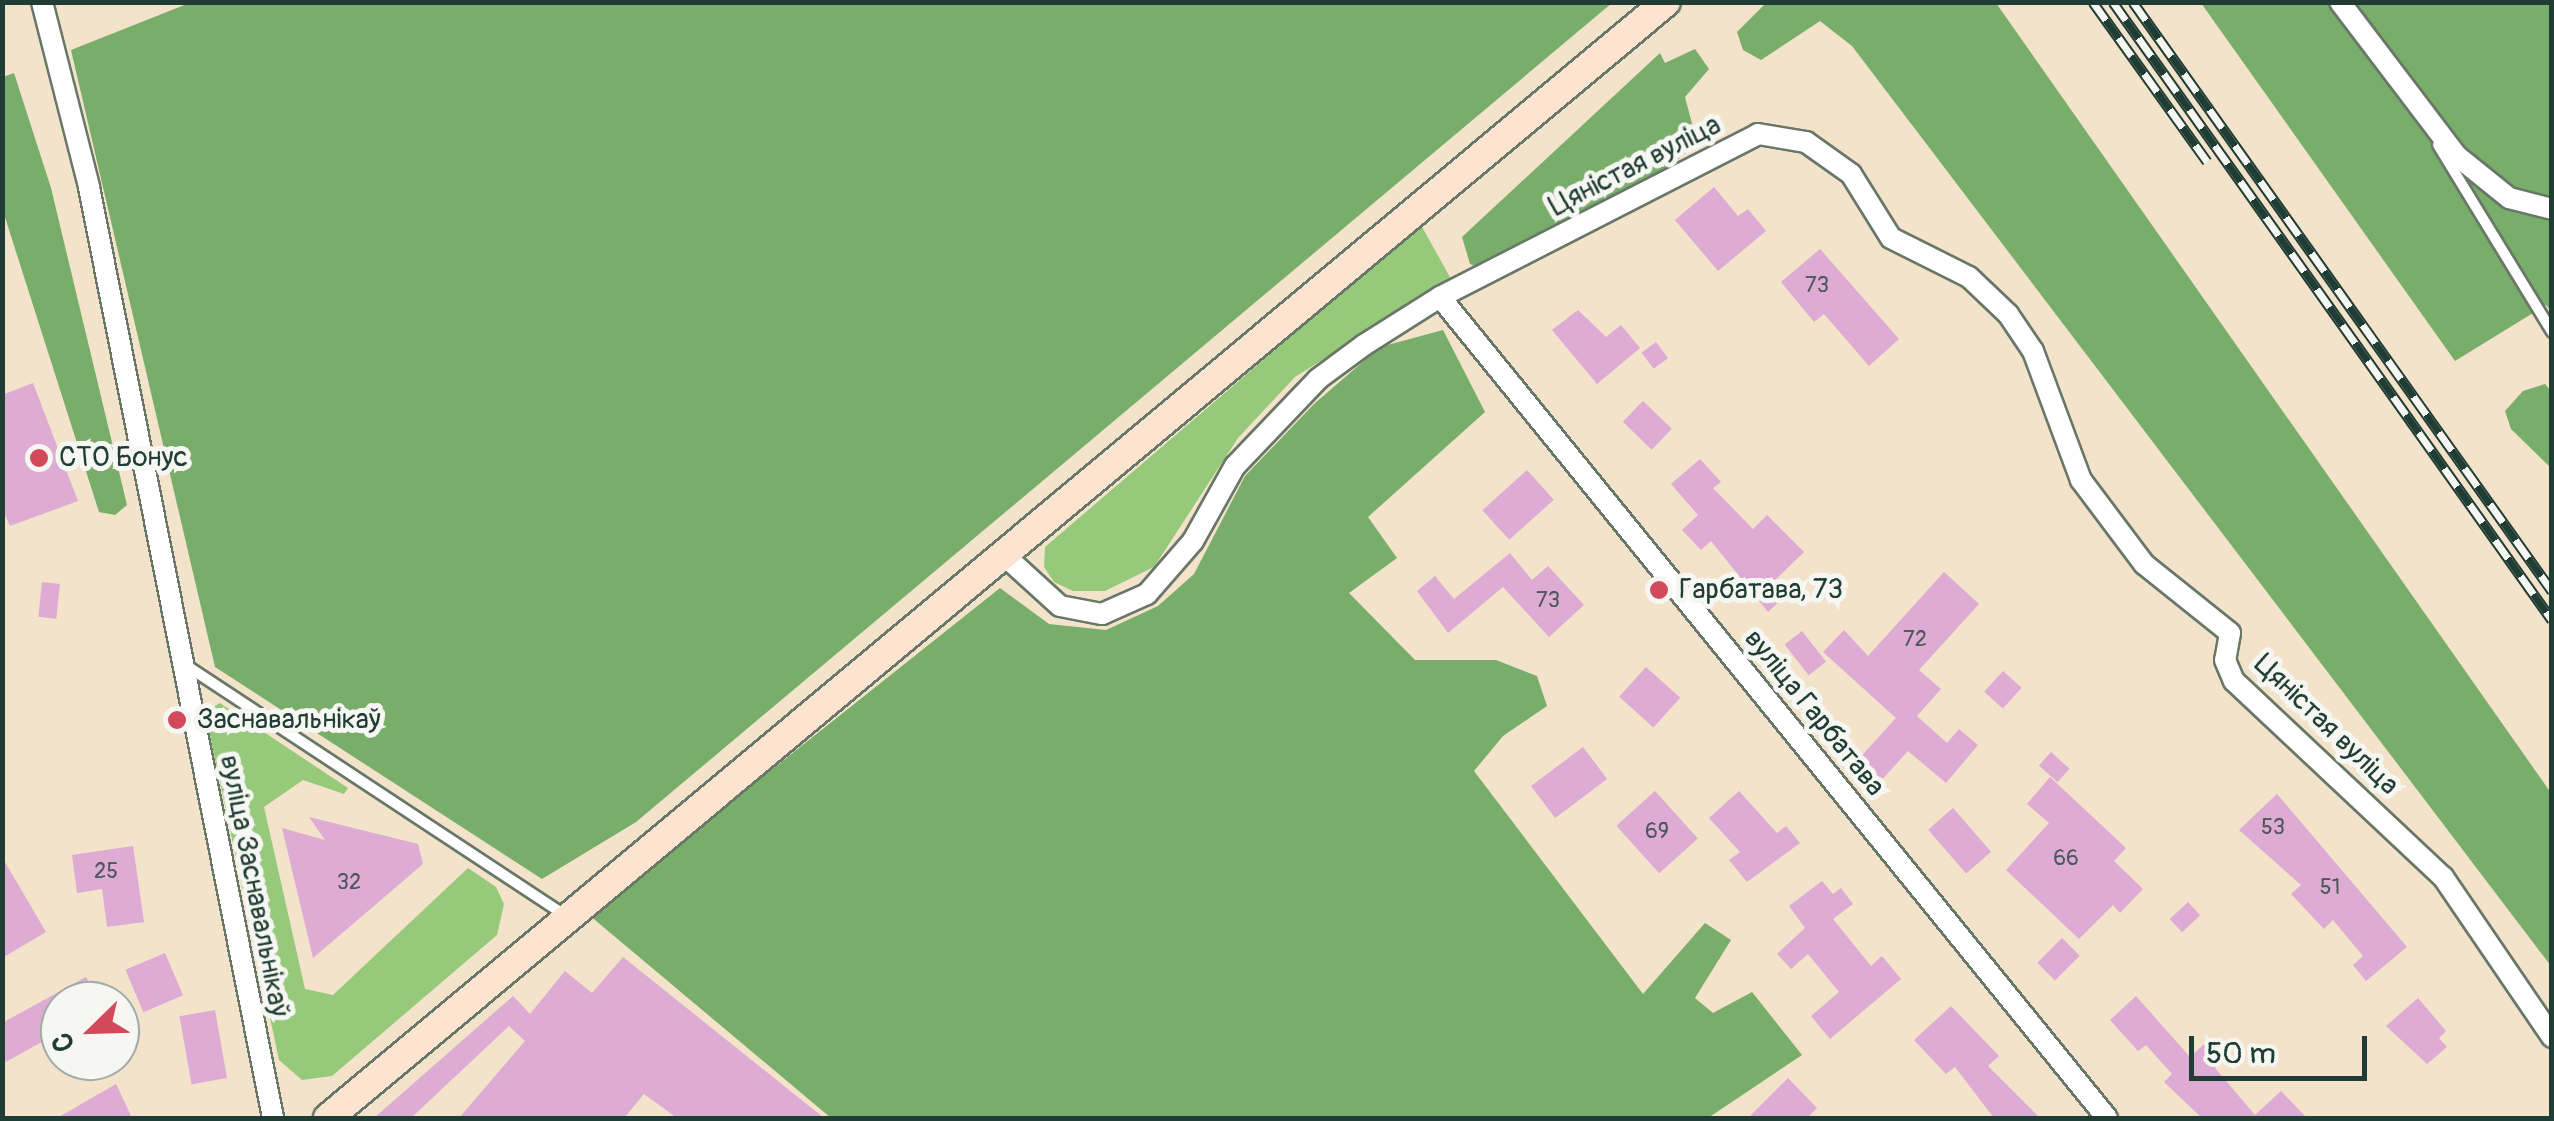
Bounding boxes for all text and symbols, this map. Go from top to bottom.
street label: Цяністая вуліца [1544,108,1726,224]
house number: 73 [1805,273,1829,299]
place label: СТО Бонус [59,441,188,475]
marker: СТО Бонус [28,447,50,469]
place label: Гарбатава, 73 [1679,573,1843,607]
marker: Гарбатава, 73 [1648,579,1670,601]
house number: 73 [1536,588,1560,614]
street label: вуліца Гарбатава [1737,623,1891,803]
house number: 72 [1903,627,1927,653]
street label: Цяністая вуліца [2247,648,2405,802]
place label: Заснавальнікаў [197,703,381,737]
marker: Заснавальнікаў [166,709,188,731]
street label: вуліца Заснавальнікаў [212,752,296,1020]
house number: 53 [2261,815,2285,841]
house number: 69 [1645,819,1669,845]
house number: 66 [2053,846,2079,872]
house number: 25 [94,859,118,885]
house number: 32 [337,870,361,896]
house number: 51 [2320,875,2340,901]
north arrow [40,981,140,1081]
scale bar [2194,1016,2372,1078]
text: С [44,1027,83,1057]
text: 50 m [2206,1035,2276,1072]

